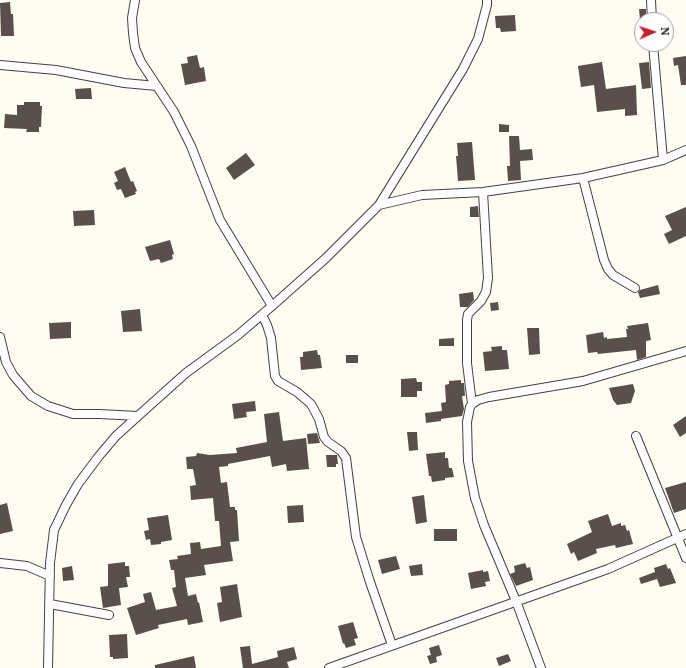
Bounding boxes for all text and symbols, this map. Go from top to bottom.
north arrow [634,12,674,52]
text: N [658,27,672,36]

